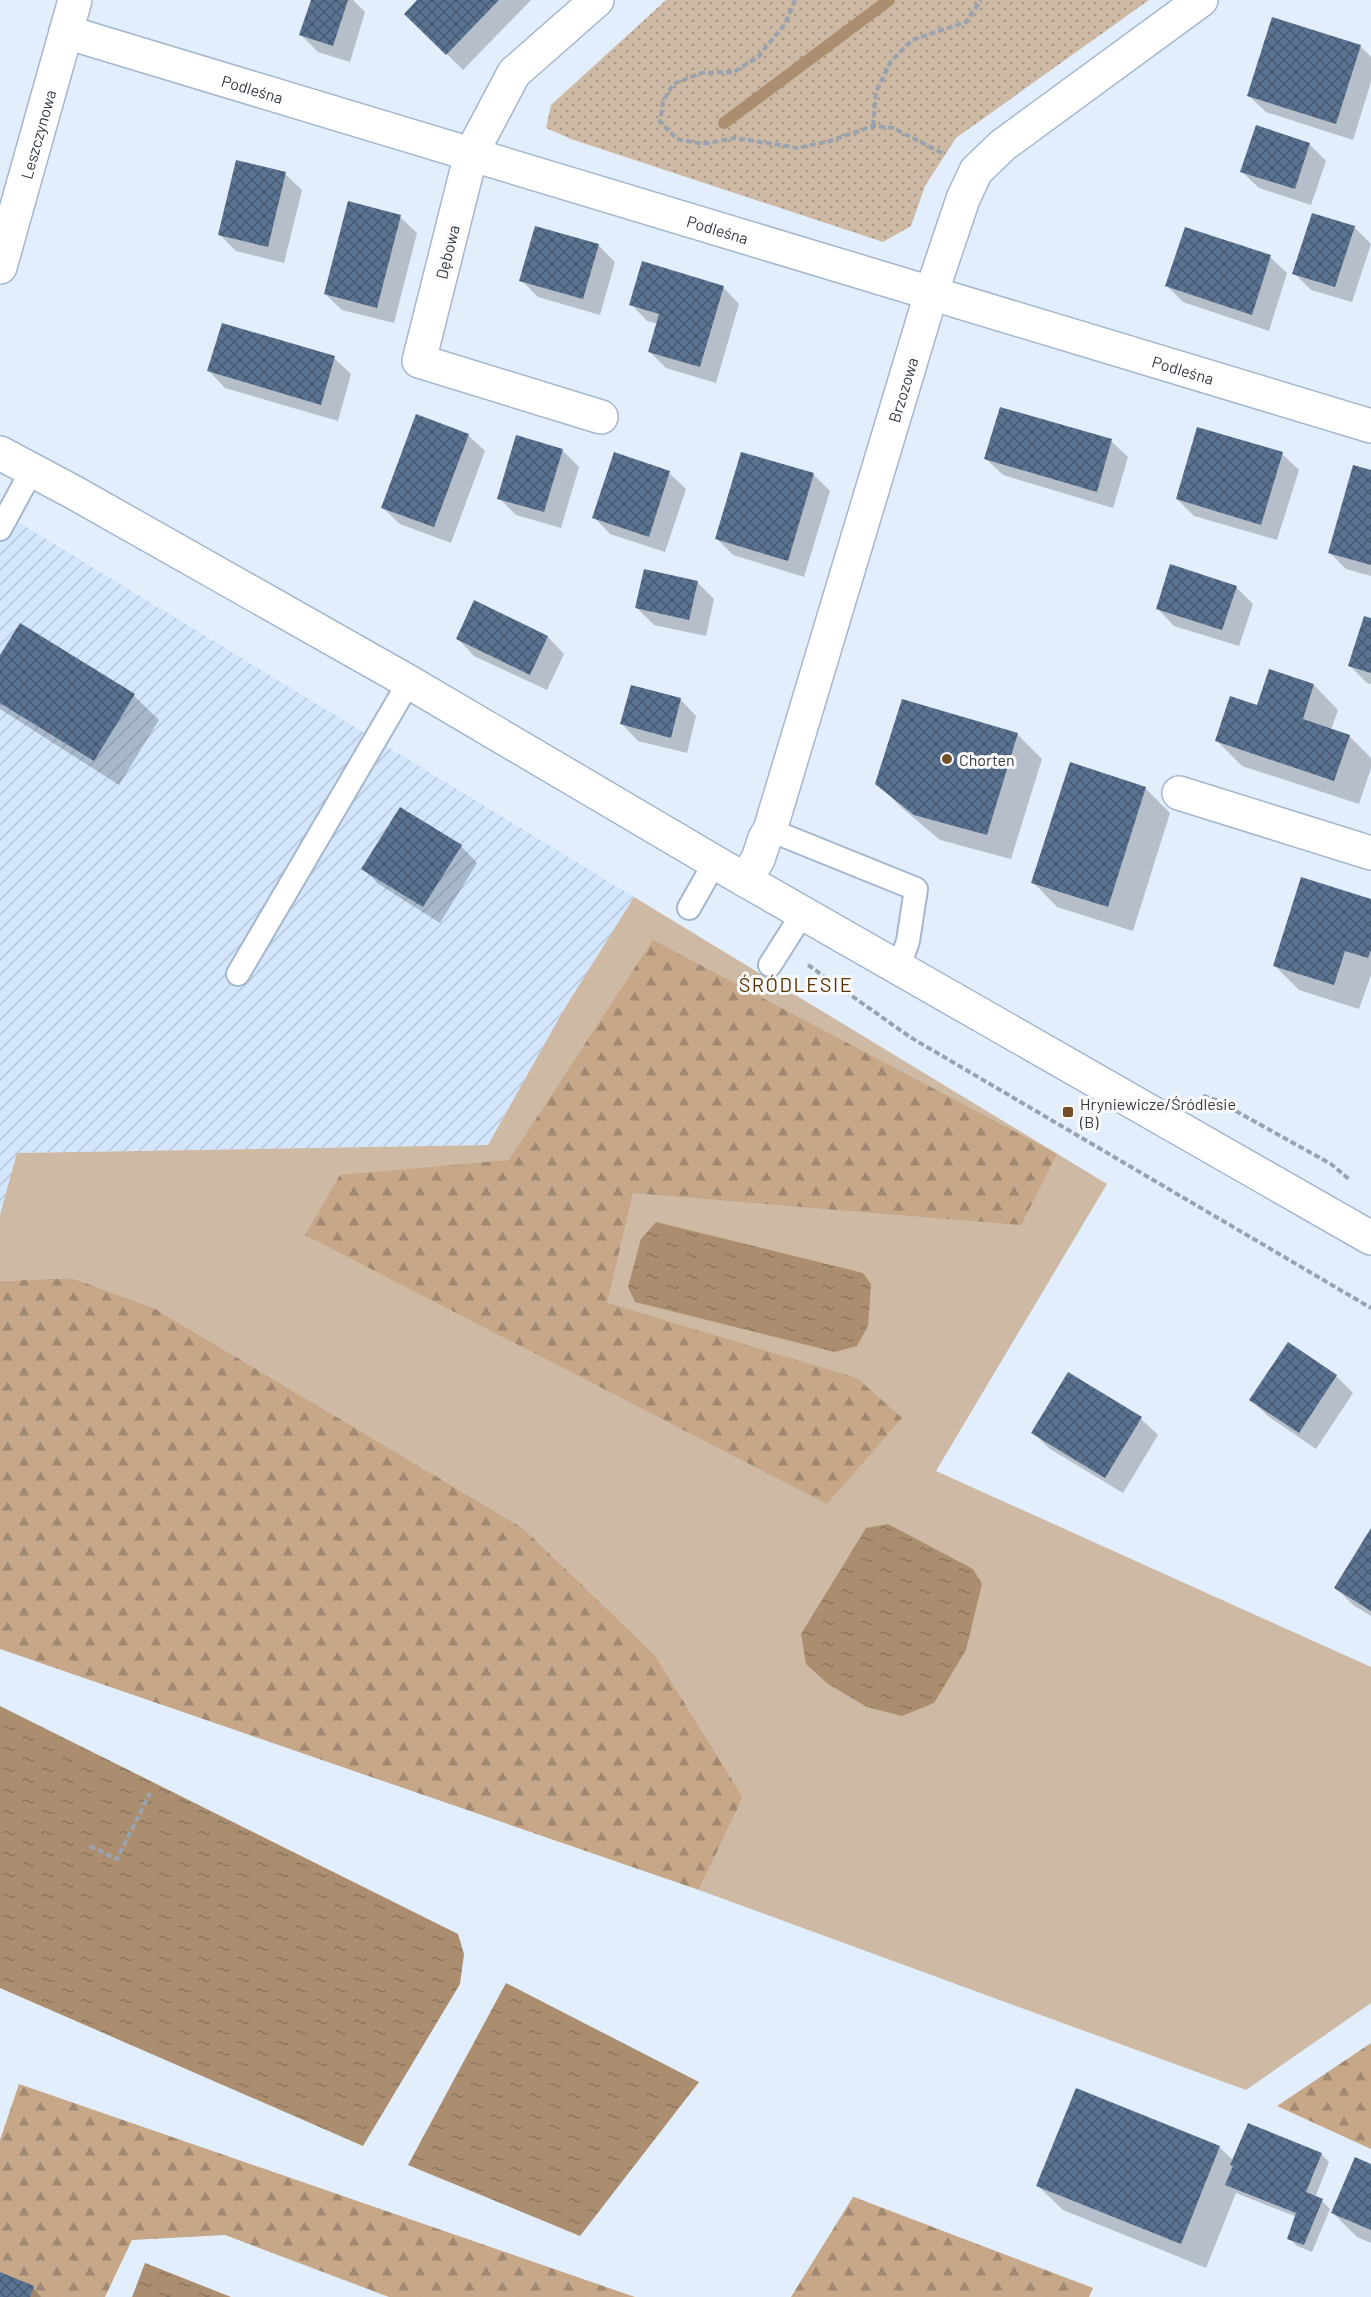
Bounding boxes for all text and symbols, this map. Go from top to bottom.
street label: Podleśna [220,70,286,107]
street label: Leszczynowa [16,87,59,181]
street label: Podleśna [685,211,751,247]
street label: Dębowa [431,223,463,281]
street label: Podleśna [1150,351,1216,388]
street label: Brzozowa [884,355,921,424]
place label: Chorten [959,750,1015,769]
marker: Chorten [940,752,954,766]
district label: ŚRÓDLESIE [739,972,853,996]
place label: Hryniewicze/Śródlesie (B) [1079,1094,1236,1131]
marker: Hryniewicze/Śródlesie (B) [1061,1105,1075,1119]

